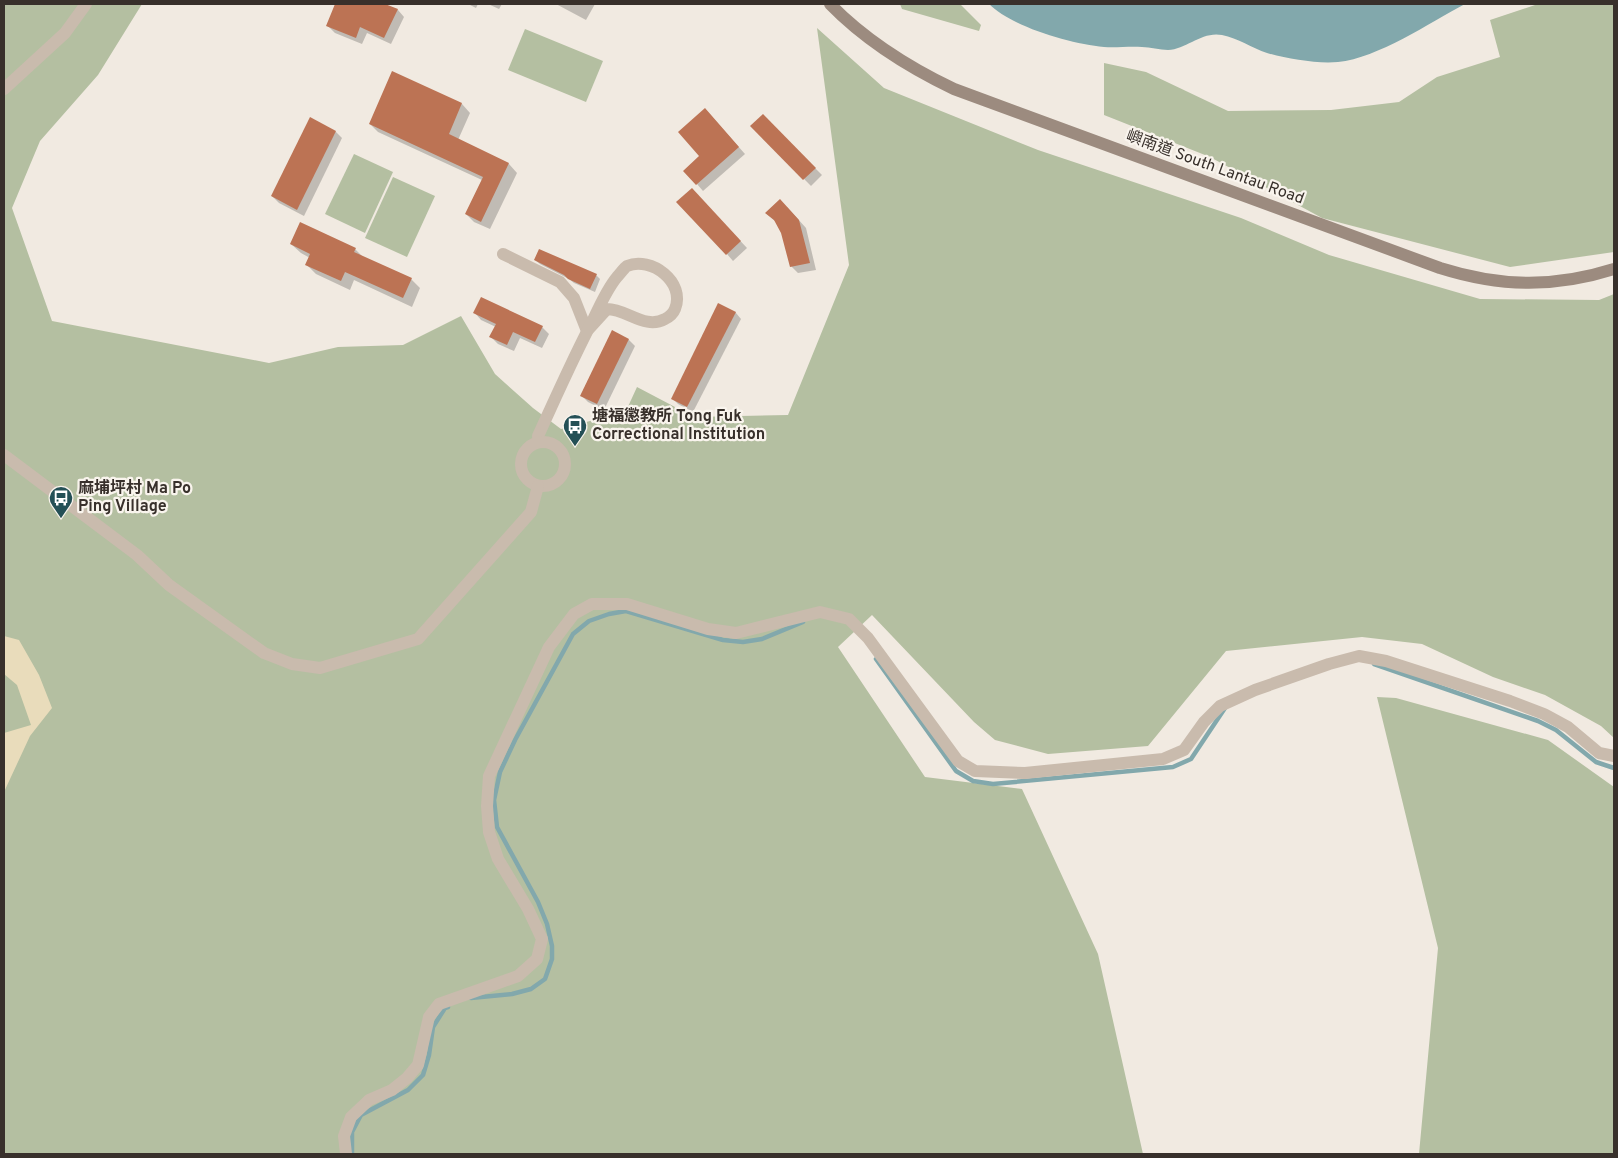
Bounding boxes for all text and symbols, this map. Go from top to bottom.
street label: 嶼南道 South Lantau Road [1123,126,1307,210]
place label: 塘福懲教所 Tong Fuk Correctional Institution [592,406,765,445]
bus stop icon: 塘福懲教所 Tong Fuk Correctional Institution [562,413,588,447]
place label: 麻埔坪村 Ma Po Ping Village [78,478,191,517]
bus stop icon: 麻埔坪村 Ma Po Ping Village [48,485,74,519]

